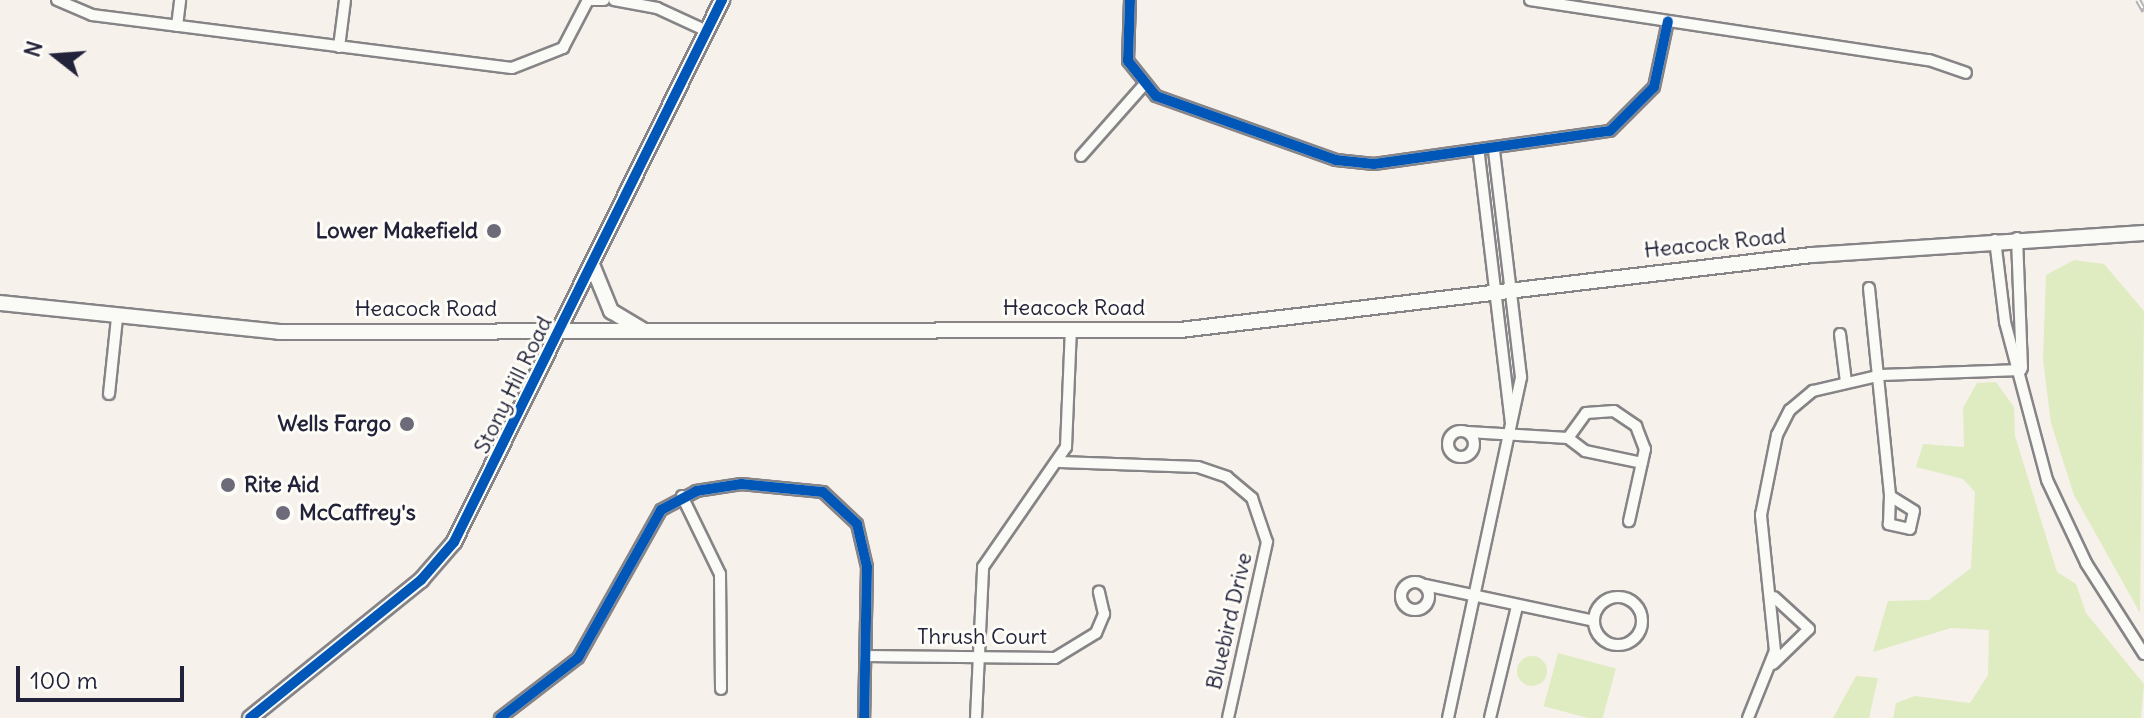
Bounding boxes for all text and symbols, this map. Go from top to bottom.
north arrow [16,16,96,96]
text: N [17,38,49,60]
place label: Lower Makefield [316,218,478,244]
marker: Lower Makefield [485,222,503,240]
street label: Heacock Road [1643,222,1787,264]
street label: Heacock Road [1003,295,1145,321]
street label: Heacock Road [355,296,497,322]
street label: Stony Hill Road [468,312,558,458]
place label: Wells Fargo [278,411,391,437]
marker: Wells Fargo [398,415,416,433]
place label: Rite Aid [244,472,319,498]
marker: Rite Aid [219,476,237,494]
place label: McCaffrey's [299,500,416,526]
marker: McCaffrey's [274,504,292,522]
street label: Bluebird Drive [1200,550,1258,692]
street label: Thrush Court [917,624,1047,650]
scale bar [20,650,188,700]
text: 100 m [30,665,98,695]

